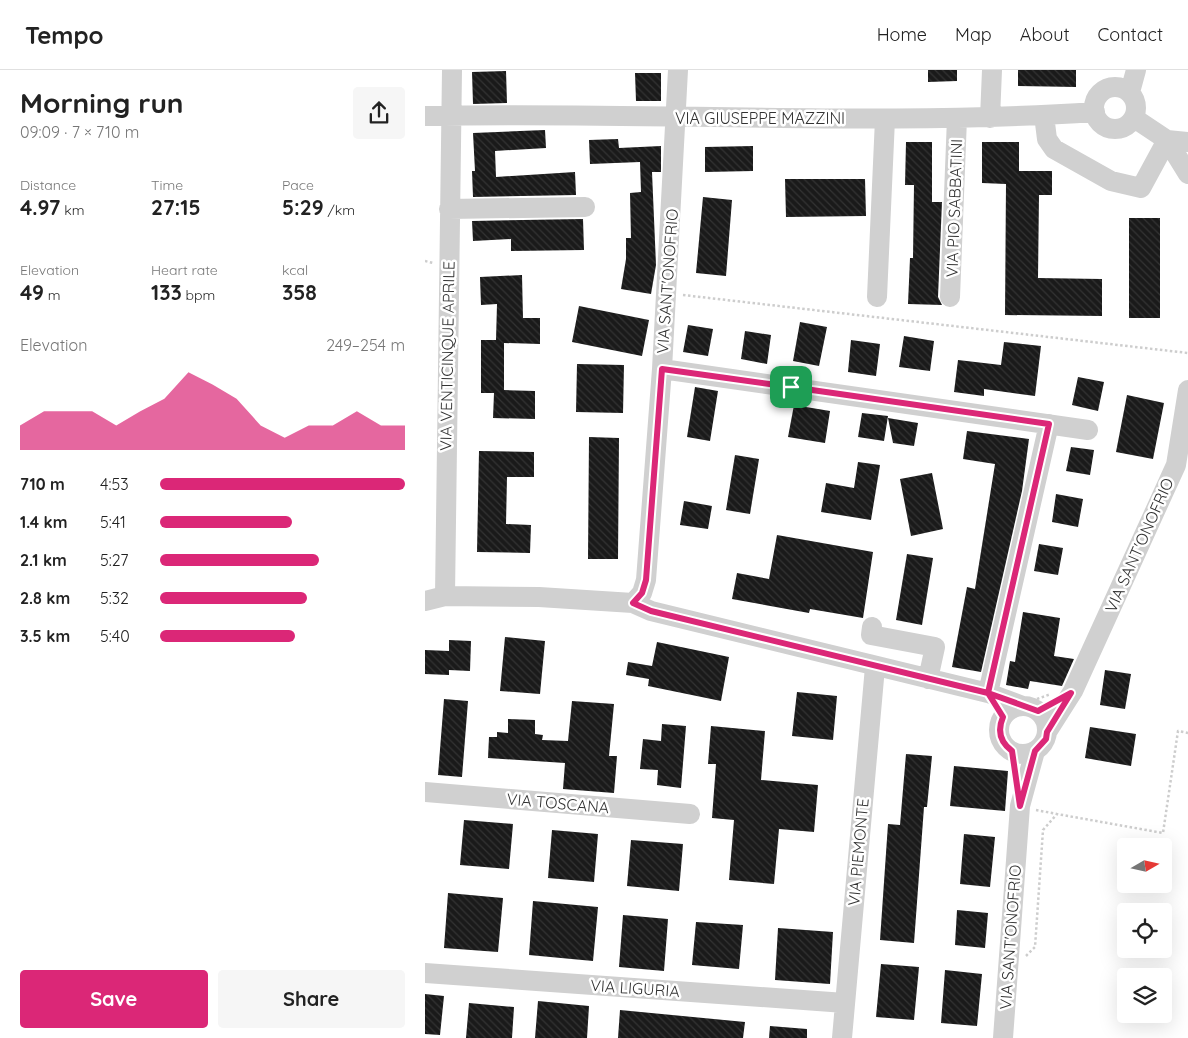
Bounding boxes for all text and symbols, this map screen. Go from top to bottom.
text: Tempo [25,20,103,50]
text: Home [877,23,927,46]
text: Map [955,23,992,46]
text: About [1020,23,1070,46]
text: Contact [1098,23,1163,46]
text: Morning run [20,85,184,120]
button: share [353,87,405,139]
street label: VIA GIUSEPPE MAZZINI [675,108,845,128]
text: 09:09 · 7 × 710 m [20,122,139,142]
street label: VIA PIO SABBATINI [942,138,966,278]
text: Distance [20,176,76,194]
text: Time [151,176,183,194]
text: Pace [282,176,314,194]
text: 4.97 [20,194,60,220]
text: 27:15 [151,194,200,220]
text: 5:29 [282,194,324,220]
text: km [60,201,85,219]
text: /km [324,201,355,219]
street label: VIA SANT'ONOFRIO [652,208,682,354]
text: Elevation [20,261,79,279]
text: Heart rate [151,261,218,279]
text: kcal [282,261,308,279]
street label: VIA VENTICINQUE APRILE [435,261,459,451]
text: 49 [20,279,44,305]
text: 133 [151,279,182,305]
text: 358 [282,279,317,305]
text: m [44,286,60,304]
text: bpm [182,286,215,304]
text: Elevation [20,335,87,355]
text: 249–254 m [326,335,405,355]
pin [770,366,812,408]
icon: arrive [777,373,805,401]
text: 710 m [20,474,65,494]
text: 4:53 [100,474,129,494]
street label: VIA SANT'ONOFRIO [1100,475,1178,615]
text: 1.4 km [20,512,67,532]
text: 5:41 [100,512,126,532]
text: 2.1 km [20,550,67,570]
text: 5:27 [100,550,128,570]
text: 2.8 km [20,588,70,608]
text: 5:32 [100,588,129,608]
text: 3.5 km [20,626,70,646]
text: 5:40 [100,626,130,646]
street label: VIA TOSCANA [506,789,610,817]
street label: VIA PIEMONTE [843,797,873,907]
north arrow [1117,838,1173,892]
map controls [1117,838,1172,1023]
street label: VIA SANT'ONOFRIO [995,864,1025,1010]
button: locate [1117,903,1172,958]
button: layers [1117,968,1172,1023]
button: Save [20,970,208,1028]
button: Share [218,970,405,1028]
street label: VIA LIGURIA [590,975,680,1001]

